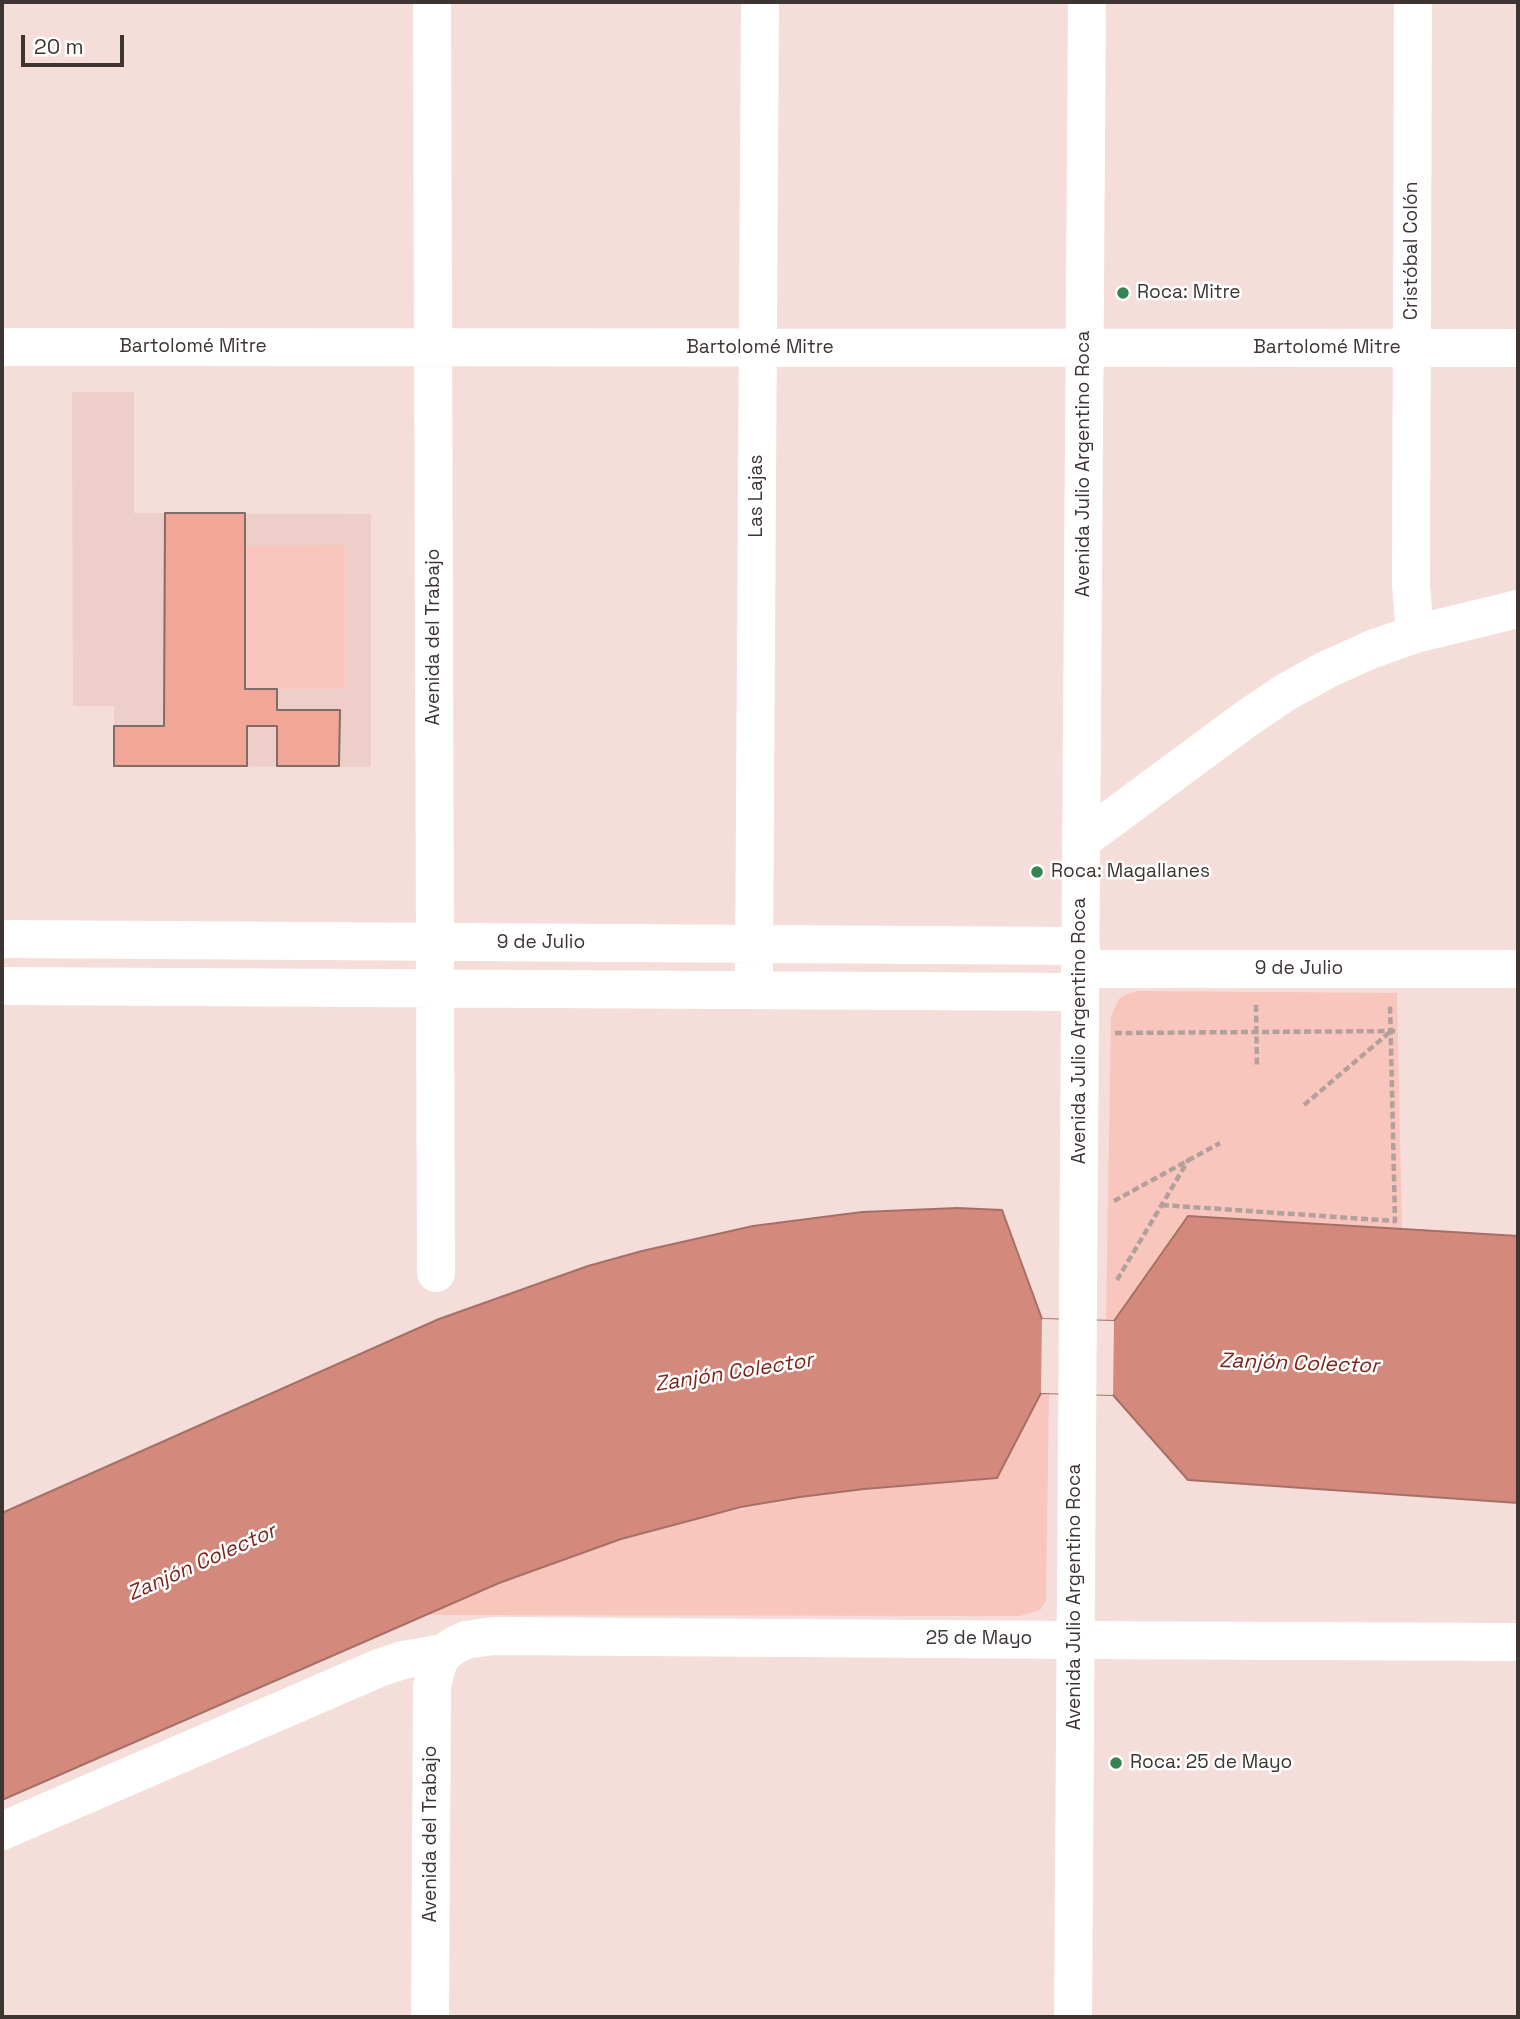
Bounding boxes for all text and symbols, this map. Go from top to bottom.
scale bar [24,21,128,65]
text: 20 m [34,33,84,60]
street label: Cristóbal Colón [1401,182,1423,320]
place label: Roca: Mitre [1137,282,1241,304]
marker: Roca: Mitre [1115,285,1131,301]
street label: Avenida Julio Argentino Roca [1073,331,1095,597]
street label: Bartolomé Mitre [119,336,267,358]
street label: Bartolomé Mitre [686,337,834,359]
street label: Bartolomé Mitre [1253,337,1401,359]
street label: Las Lajas [746,455,768,537]
street label: Avenida del Trabajo [423,548,445,726]
place label: Roca: Magallanes [1051,861,1210,883]
marker: Roca: Magallanes [1029,864,1045,880]
street label: Avenida Julio Argentino Roca [1069,898,1091,1164]
street label: 9 de Julio [497,932,585,954]
street label: 9 de Julio [1255,958,1343,980]
water label: Zanjón Colector [653,1348,815,1398]
water label: Zanjón Colector [1219,1349,1379,1379]
street label: Avenida Julio Argentino Roca [1064,1464,1086,1730]
water label: Zanjón Colector [124,1519,280,1607]
street label: 25 de Mayo [926,1628,1032,1650]
street label: Avenida del Trabajo [420,1745,442,1923]
place label: Roca: 25 de Mayo [1130,1752,1292,1774]
marker: Roca: 25 de Mayo [1108,1755,1124,1771]

